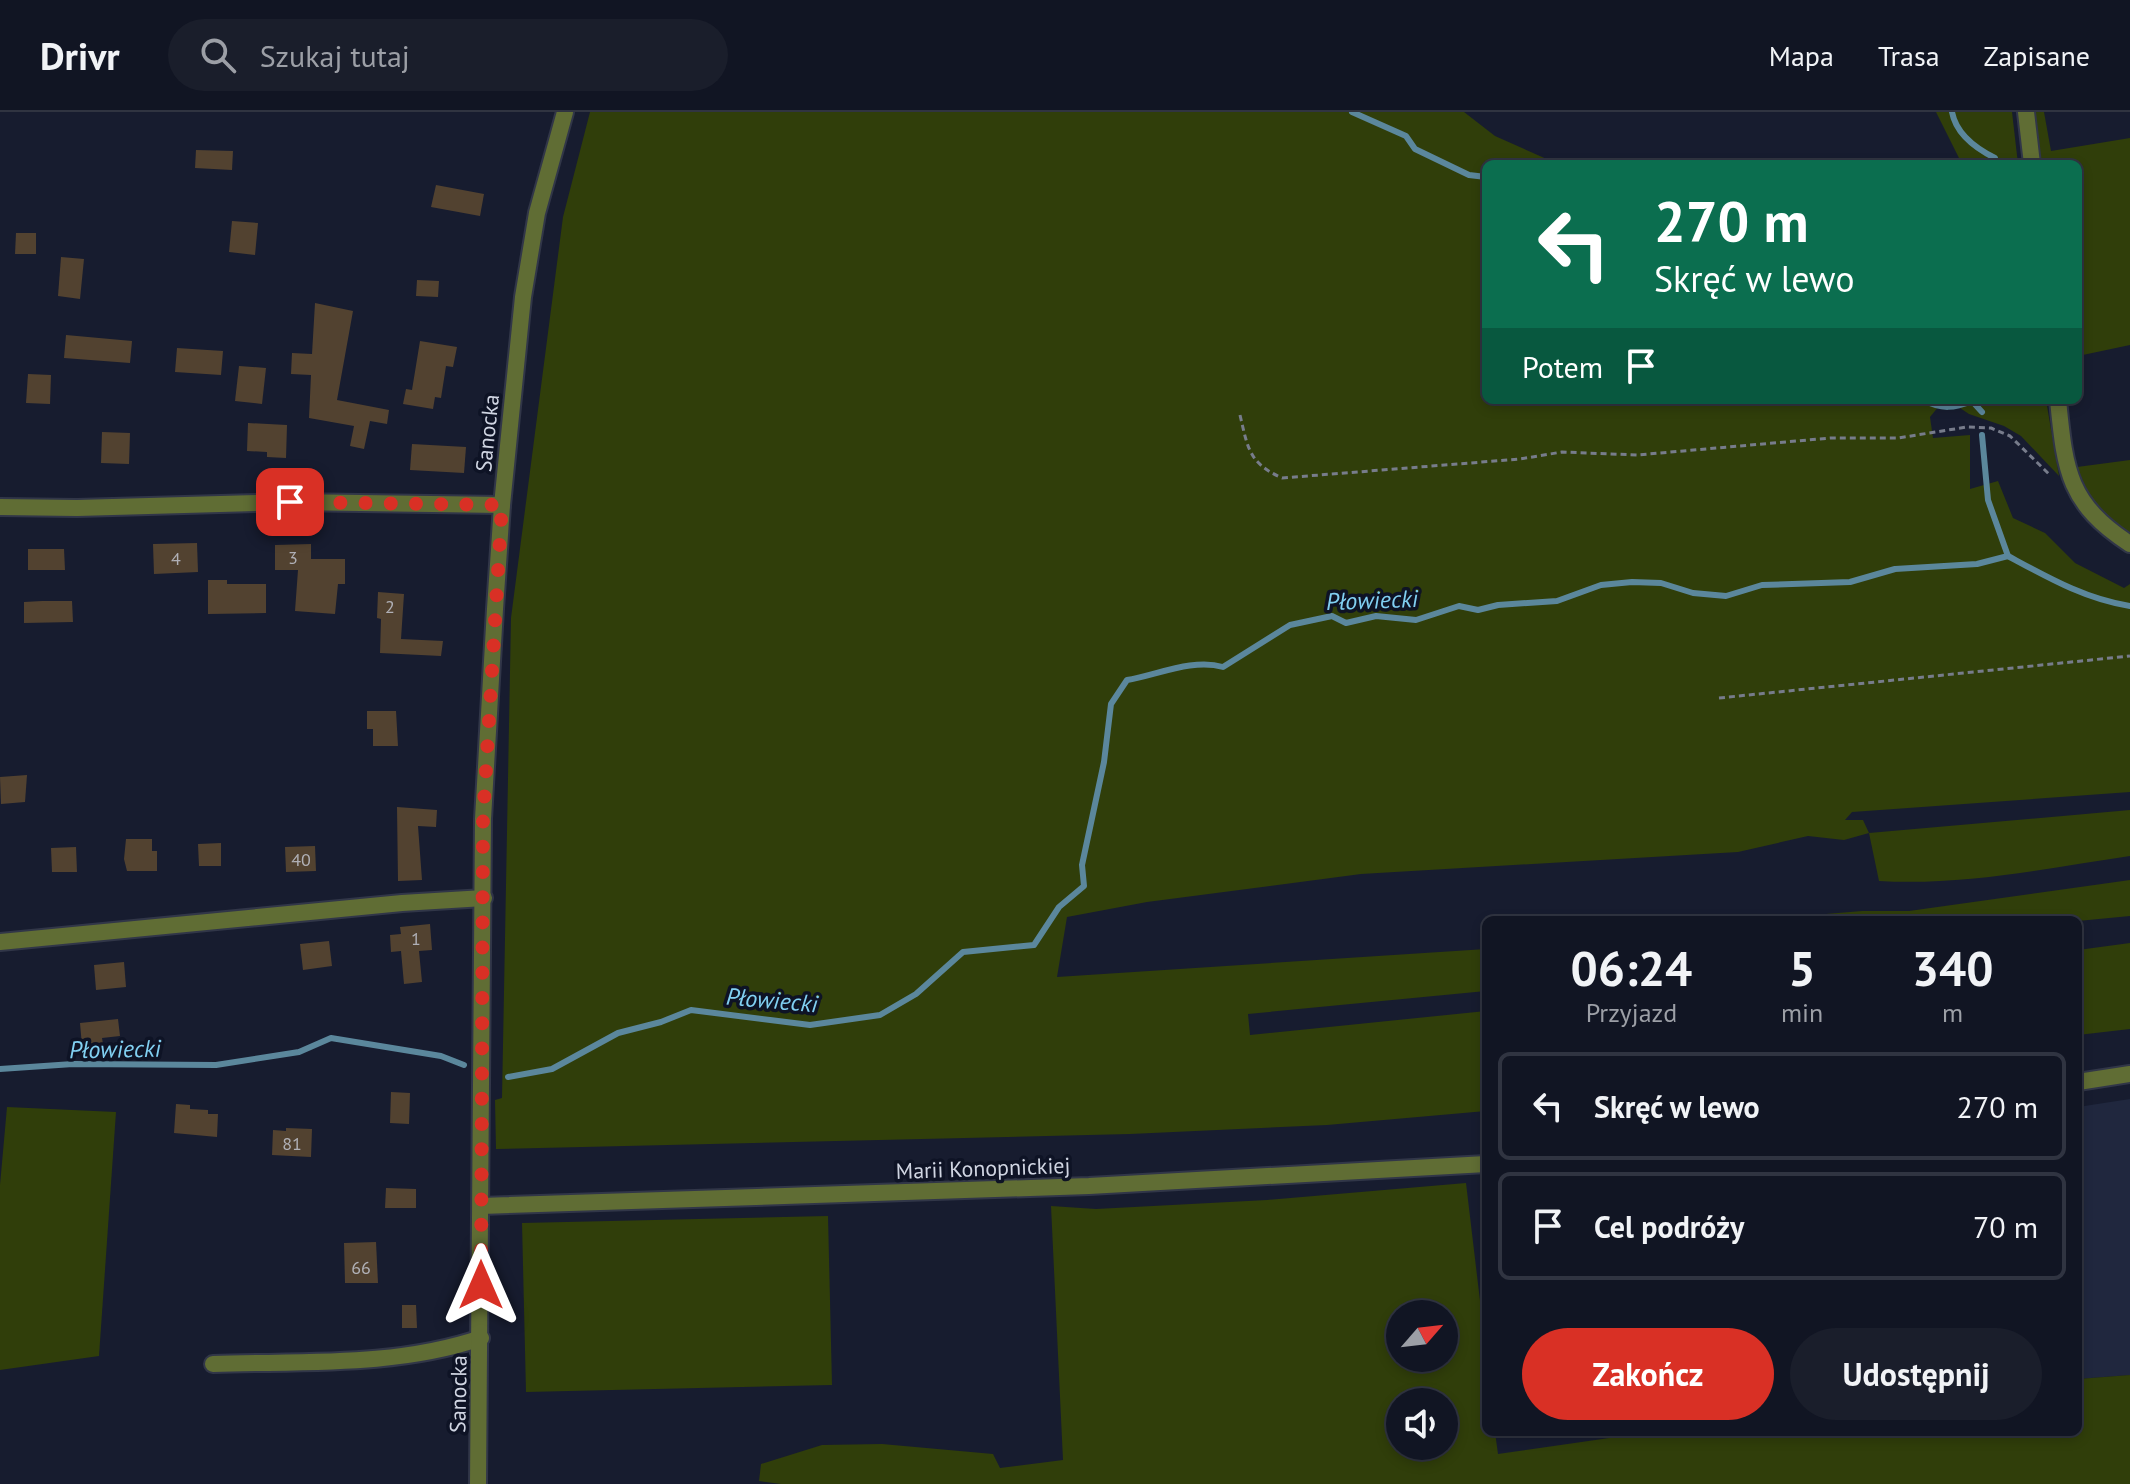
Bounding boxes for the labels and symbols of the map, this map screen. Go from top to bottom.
street label: Sanocka [469,393,505,473]
pin [256,468,324,536]
house number: 3 [288,546,298,569]
house number: 4 [171,547,181,570]
water label: Płowiecki [1326,583,1419,617]
house number: 2 [385,595,395,618]
house number: 40 [291,848,311,871]
house number: 1 [411,927,421,950]
water label: Płowiecki [725,981,820,1020]
water label: Płowiecki [69,1033,162,1065]
house number: 81 [282,1132,302,1155]
street label: Marii Konopnickiej [895,1151,1071,1185]
position arrow [439,1243,523,1327]
house number: 66 [351,1256,371,1279]
north arrow [1386,1300,1458,1372]
street label: Sanocka [443,1355,473,1433]

